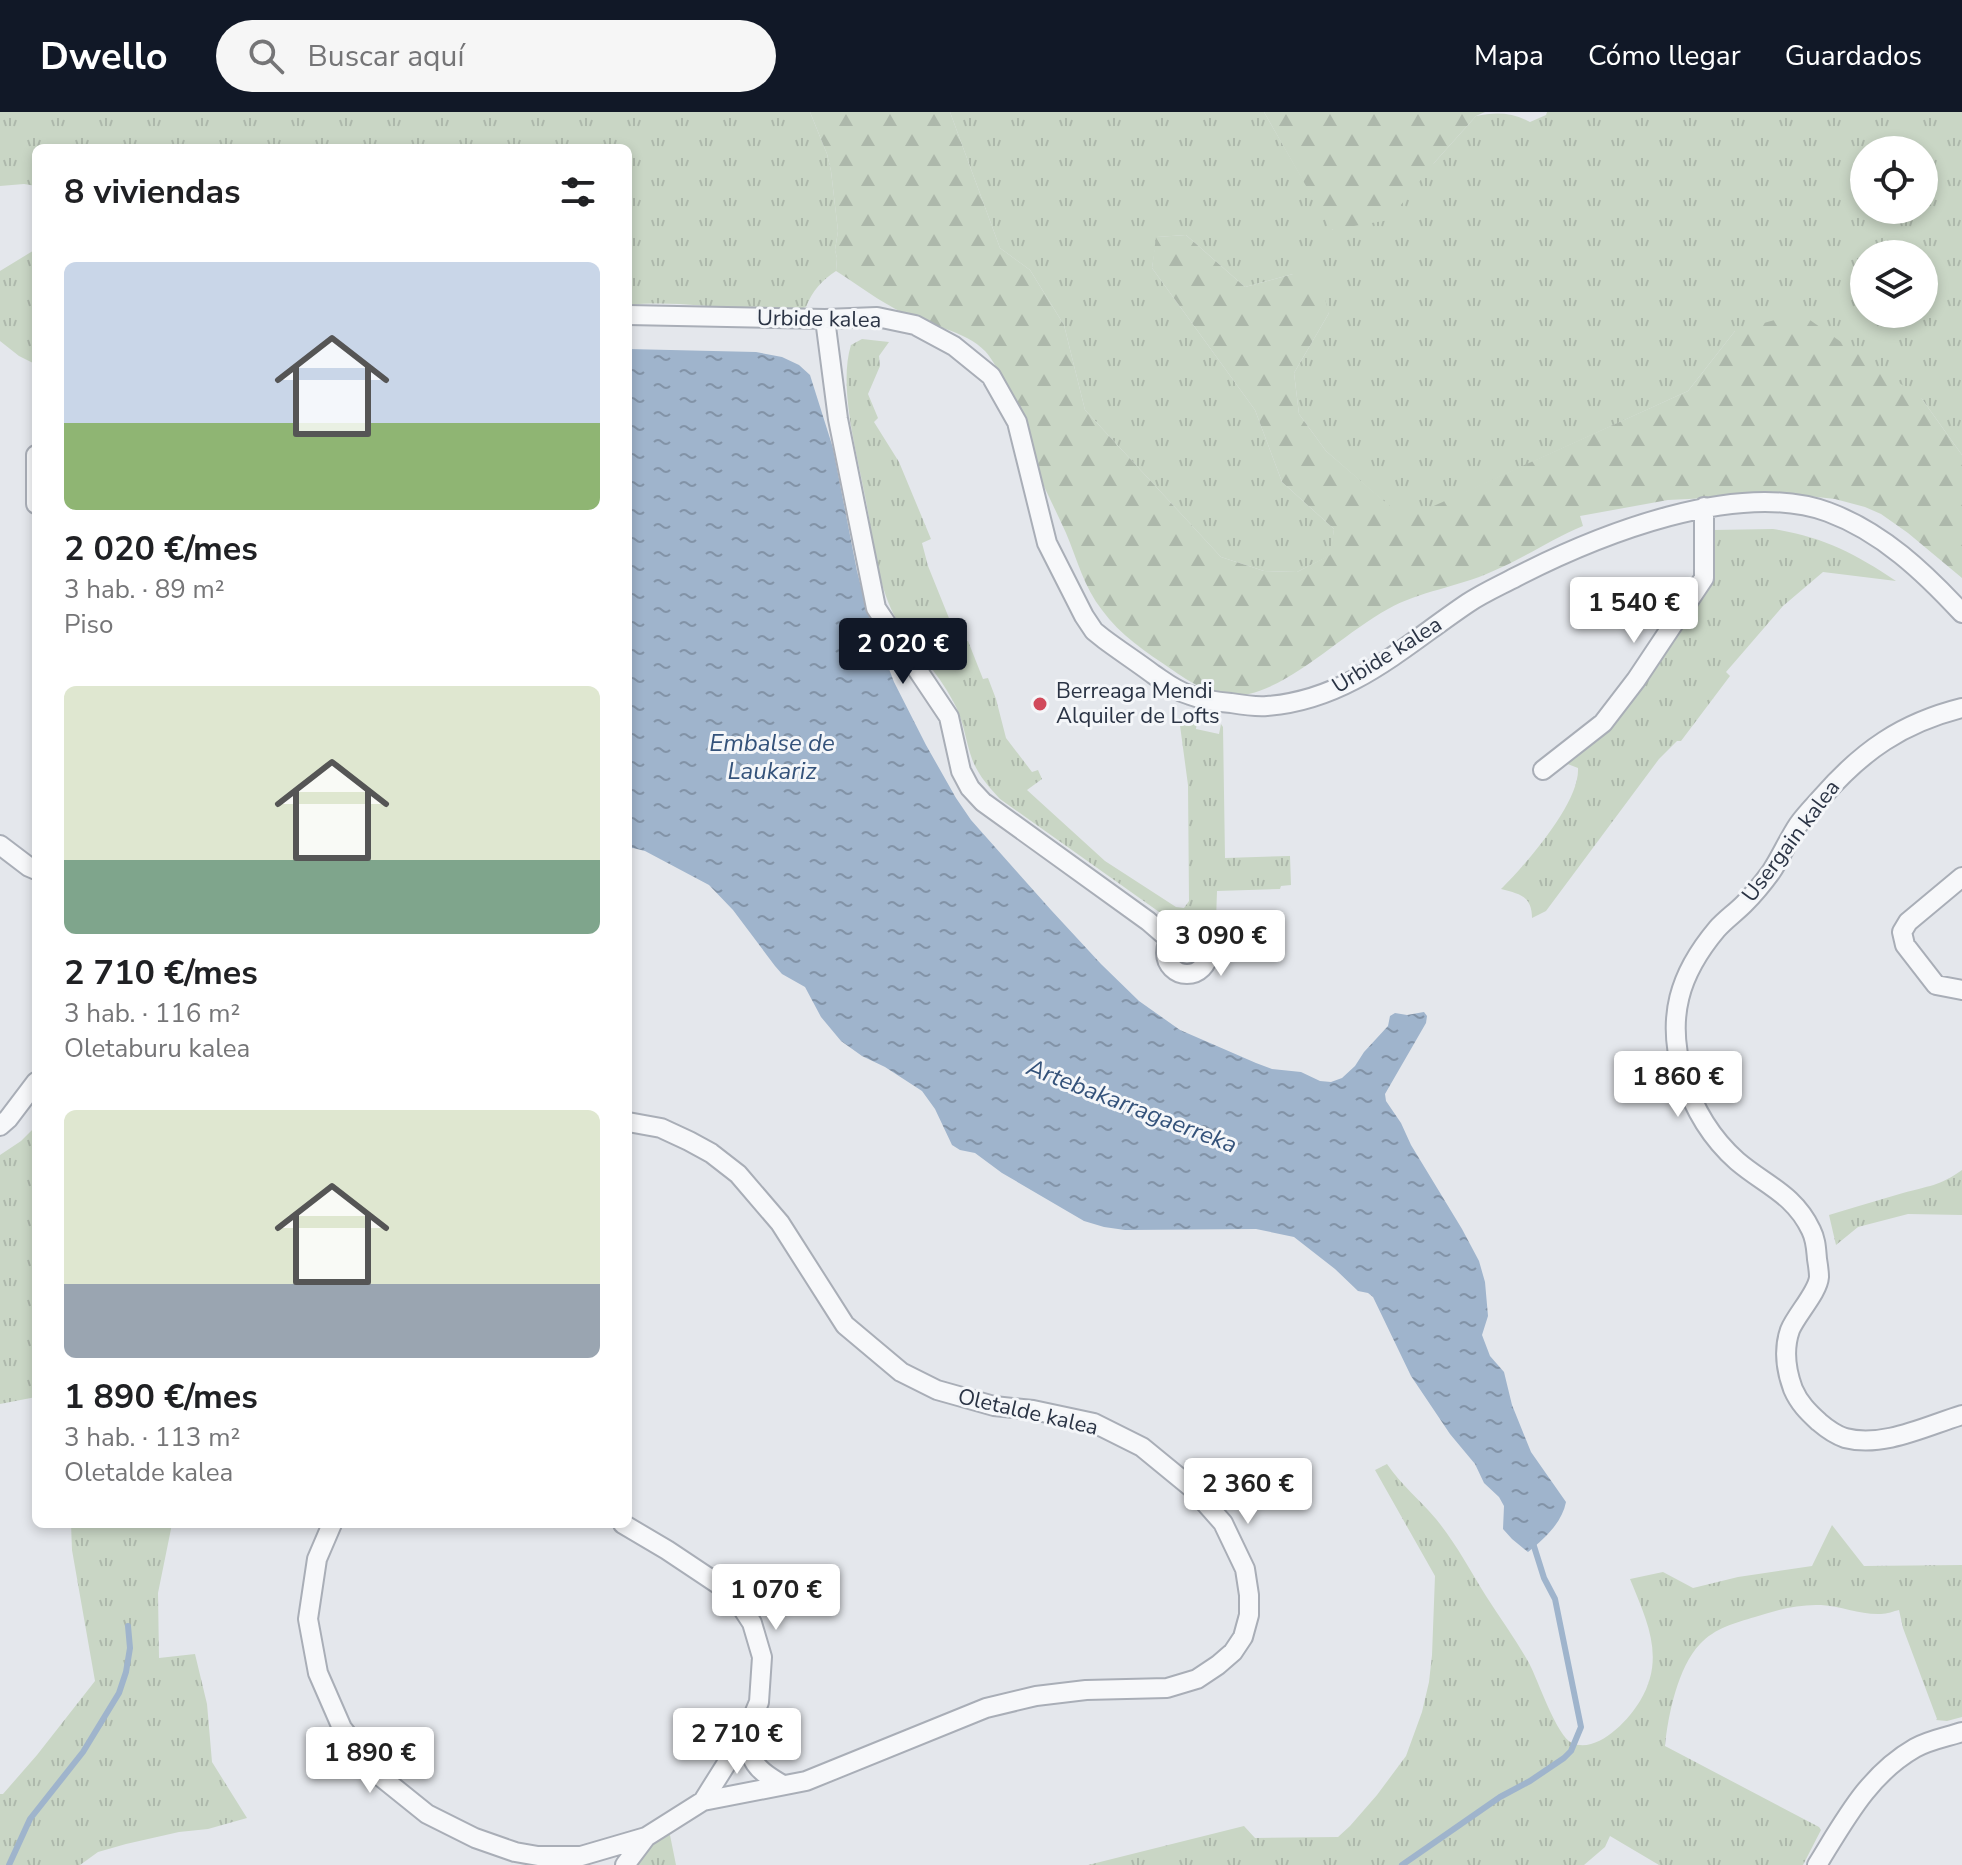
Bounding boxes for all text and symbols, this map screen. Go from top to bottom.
search box [216,20,776,92]
text: Dwello [40,31,168,82]
icon: search [244,34,288,78]
text: Buscar aquí [308,36,464,77]
text: Mapa [1474,37,1544,75]
text: Cómo llegar [1588,37,1741,75]
text: Guardados [1785,37,1922,75]
map controls [1850,136,1938,328]
button: locate [1850,136,1938,224]
text: 8 viviendas [64,169,241,215]
icon: filters [556,170,600,214]
button: layers [1850,240,1938,328]
street label: Urbide kalea [757,303,881,335]
icon: home [260,314,404,458]
text: 2 020 €/mes [64,526,258,572]
text: 3 hab. · 89 m² [64,572,225,607]
pin: 1 540 € [1560,577,1708,645]
text: 1 540 € [1588,585,1680,620]
text: Piso [64,607,113,642]
street label: Urbide kalea [1326,609,1448,701]
pin: 2 020 € [829,618,977,686]
text: 2 020 € [857,626,949,661]
place label: Berreaga Mendi Alquiler de Lofts [1056,676,1220,731]
marker: Berreaga Mendi Alquiler de Lofts [1031,695,1049,713]
water label: Embalse de Laukariz [709,727,835,787]
icon: home [260,738,404,882]
street label: Usergain kalea [1735,774,1847,908]
pin: 3 090 € [1147,910,1295,978]
text: 3 090 € [1175,918,1267,953]
text: 2 710 €/mes [64,950,258,996]
text: 3 hab. · 116 m² [64,996,240,1031]
text: Oletaburu kalea [64,1031,250,1066]
water label: Artebakarragaerreka [1021,1051,1242,1161]
pin: 1 860 € [1604,1051,1752,1119]
text: 1 860 € [1632,1059,1724,1094]
icon: home [260,1162,404,1306]
text: 1 890 €/mes [64,1374,258,1420]
street label: Oletalde kalea [955,1381,1101,1443]
text: 3 hab. · 113 m² [64,1420,240,1455]
text: Oletalde kalea [64,1455,233,1490]
pin: 2 360 € [1174,1458,1322,1526]
text: 2 360 € [1202,1466,1294,1501]
pin: 1 070 € [702,1564,850,1632]
text: 1 070 € [730,1572,822,1607]
pin: 2 710 € [663,1708,811,1776]
text: 2 710 € [691,1716,783,1751]
pin: 1 890 € [296,1727,444,1795]
text: 1 890 € [324,1735,416,1770]

